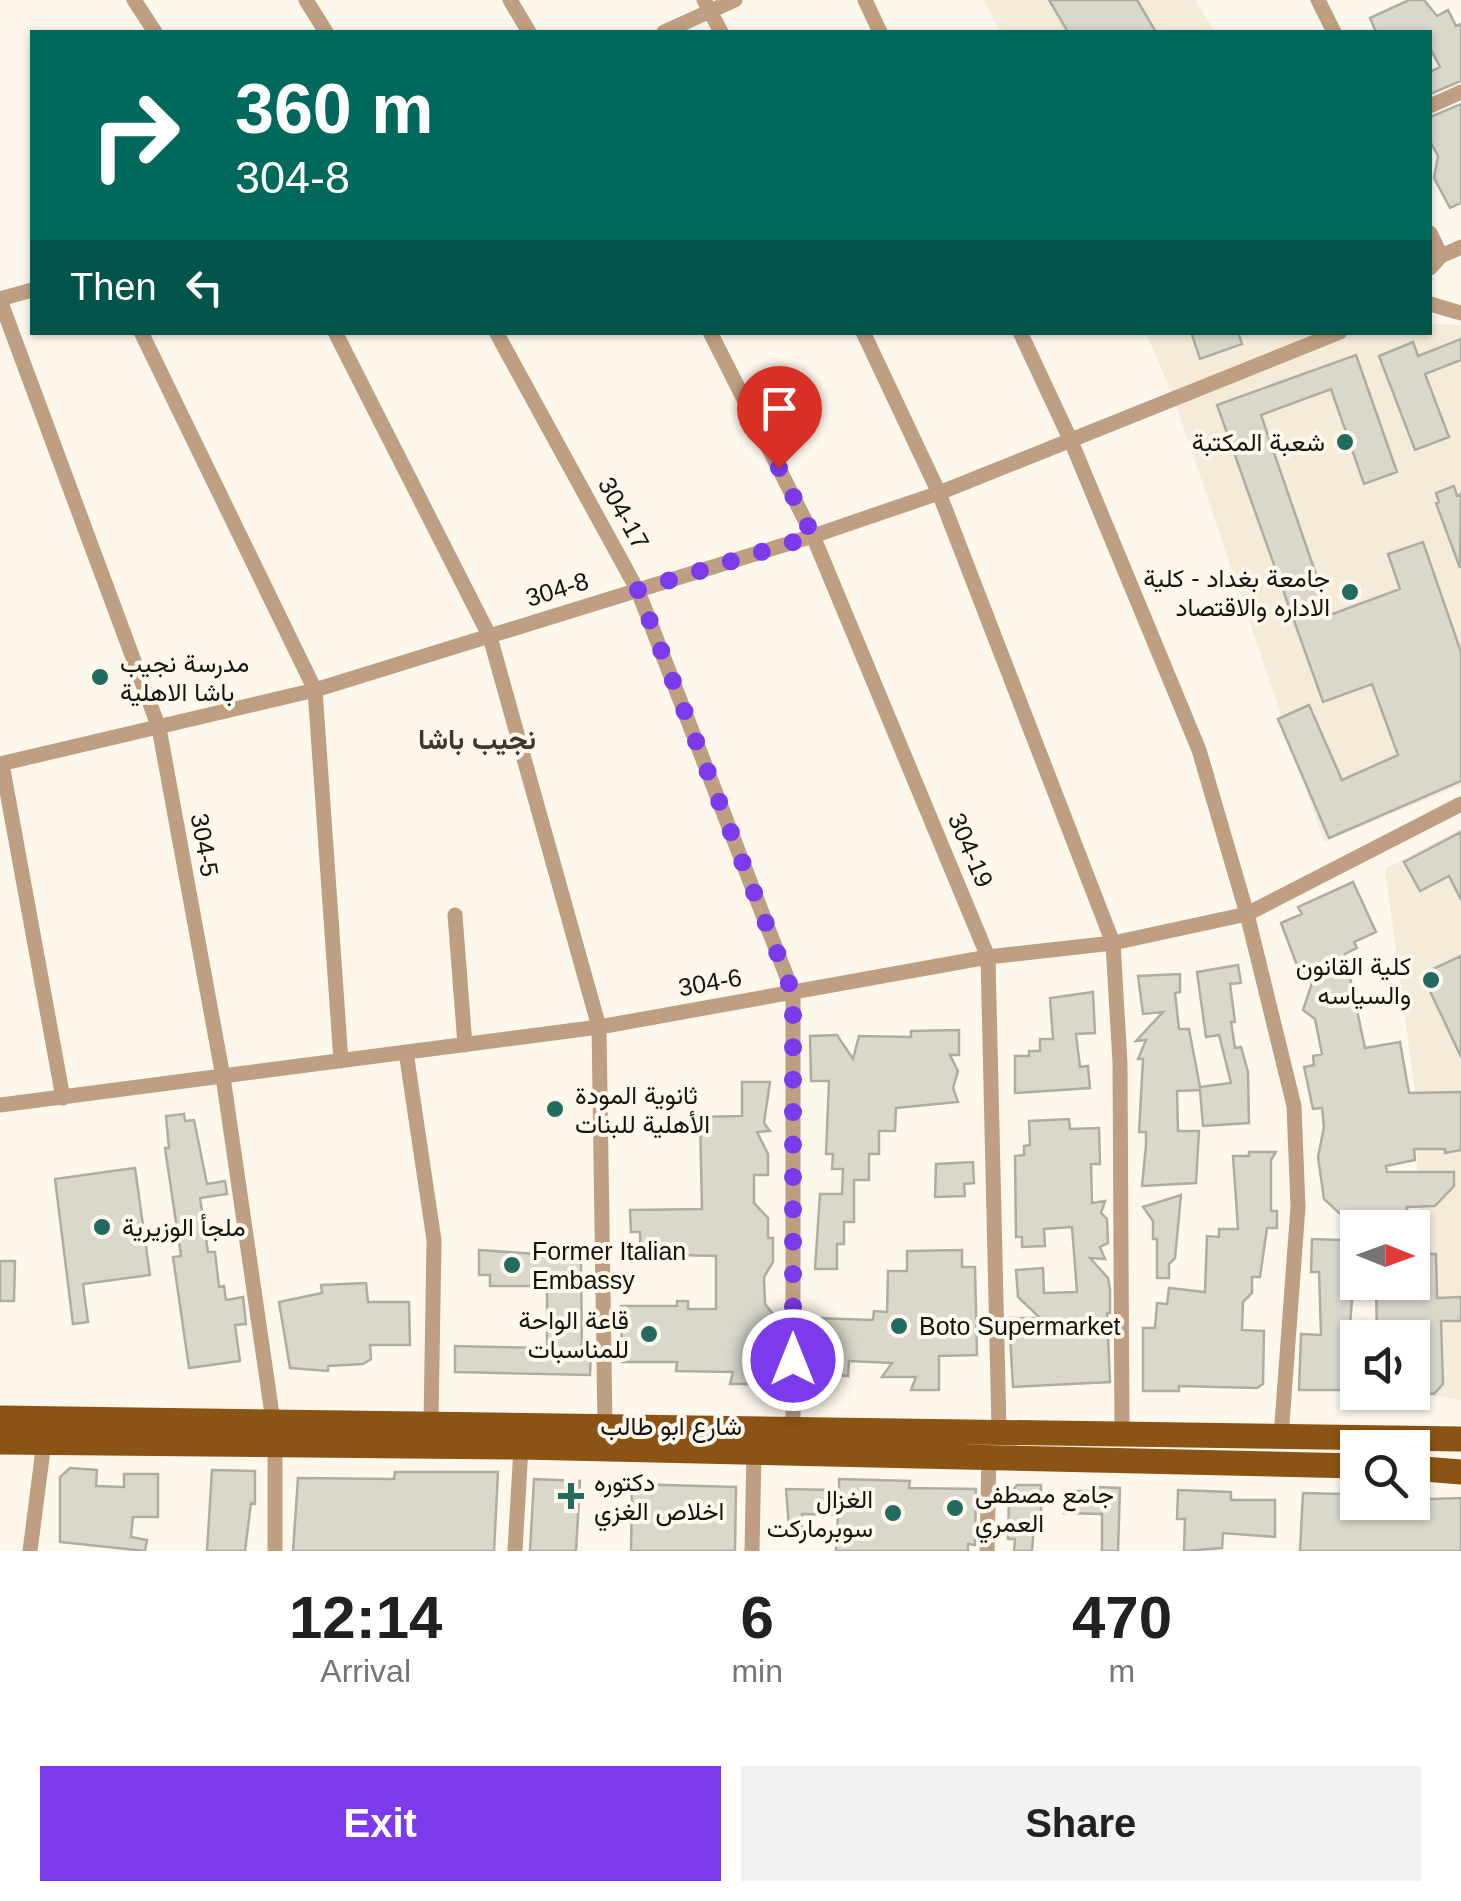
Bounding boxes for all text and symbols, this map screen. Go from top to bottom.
icon: right [70,70,200,200]
text: 360 m [235,70,433,148]
text: 304-8 [235,152,350,203]
icon: left [177,260,232,315]
text: Then [70,266,157,308]
pin [737,366,822,469]
icon: arrive [752,381,807,436]
place label: شعبة المكتبة [1192,428,1325,457]
marker: شعبة المكتبة [1334,431,1356,453]
street label: 304-17 [593,472,655,554]
place label: جامعة بغداد - كلية الاداره والاقتصاد [1143,564,1330,623]
street label: 304-8 [522,566,592,612]
marker: جامعة بغداد - كلية الاداره والاقتصاد [1339,581,1361,603]
place label: مدرسة نجيب باشا الاهلية [120,649,249,707]
marker: مدرسة نجيب باشا الاهلية [89,666,111,688]
district label: نجيب باشا [418,724,536,756]
street label: 304-19 [943,809,999,891]
street label: 304-5 [186,811,224,879]
place label: كلية القانون والسياسه [1296,952,1411,1011]
street label: 304-6 [676,963,744,1001]
marker: كلية القانون والسياسه [1420,969,1442,991]
place label: ثانوية المودة الأهلية للبنات [575,1081,710,1139]
marker: ثانوية المودة الأهلية للبنات [544,1098,566,1120]
north arrow [1340,1210,1430,1300]
map controls [1340,1210,1430,1520]
place label: ملجأ الوزيرية [122,1213,246,1243]
marker: ملجأ الوزيرية [91,1216,113,1238]
place label: Former Italian Embassy [532,1237,686,1294]
marker: Former Italian Embassy [501,1254,523,1276]
place label: قاعة الواحة للمناسبات [518,1306,629,1364]
position arrow [741,1308,845,1412]
place label: Boto Supermarket [919,1312,1121,1340]
marker: Boto Supermarket [888,1315,910,1337]
button: sound [1340,1320,1430,1410]
marker: قاعة الواحة للمناسبات [638,1323,660,1345]
street label: شارع ابو طالب [600,1412,742,1443]
button: search [1340,1430,1430,1520]
place label: دكتوره اخلاص الغزي [594,1468,724,1532]
place label: جامع مصطفى العمري [975,1480,1114,1544]
marker: دكتوره اخلاص الغزي [558,1483,584,1509]
place label: الغزال سوبرماركت [767,1485,873,1544]
marker: جامع مصطفى العمري [944,1497,966,1519]
marker: الغزال سوبرماركت [882,1502,904,1524]
text: 12:14 [289,1584,442,1651]
text: 6 [740,1584,774,1651]
text: 470 [1072,1584,1172,1651]
text: Arrival [320,1653,411,1689]
text: min [731,1653,783,1689]
text: m [1109,1653,1135,1689]
button: Exit [40,1766,721,1881]
button: Share [741,1766,1421,1881]

